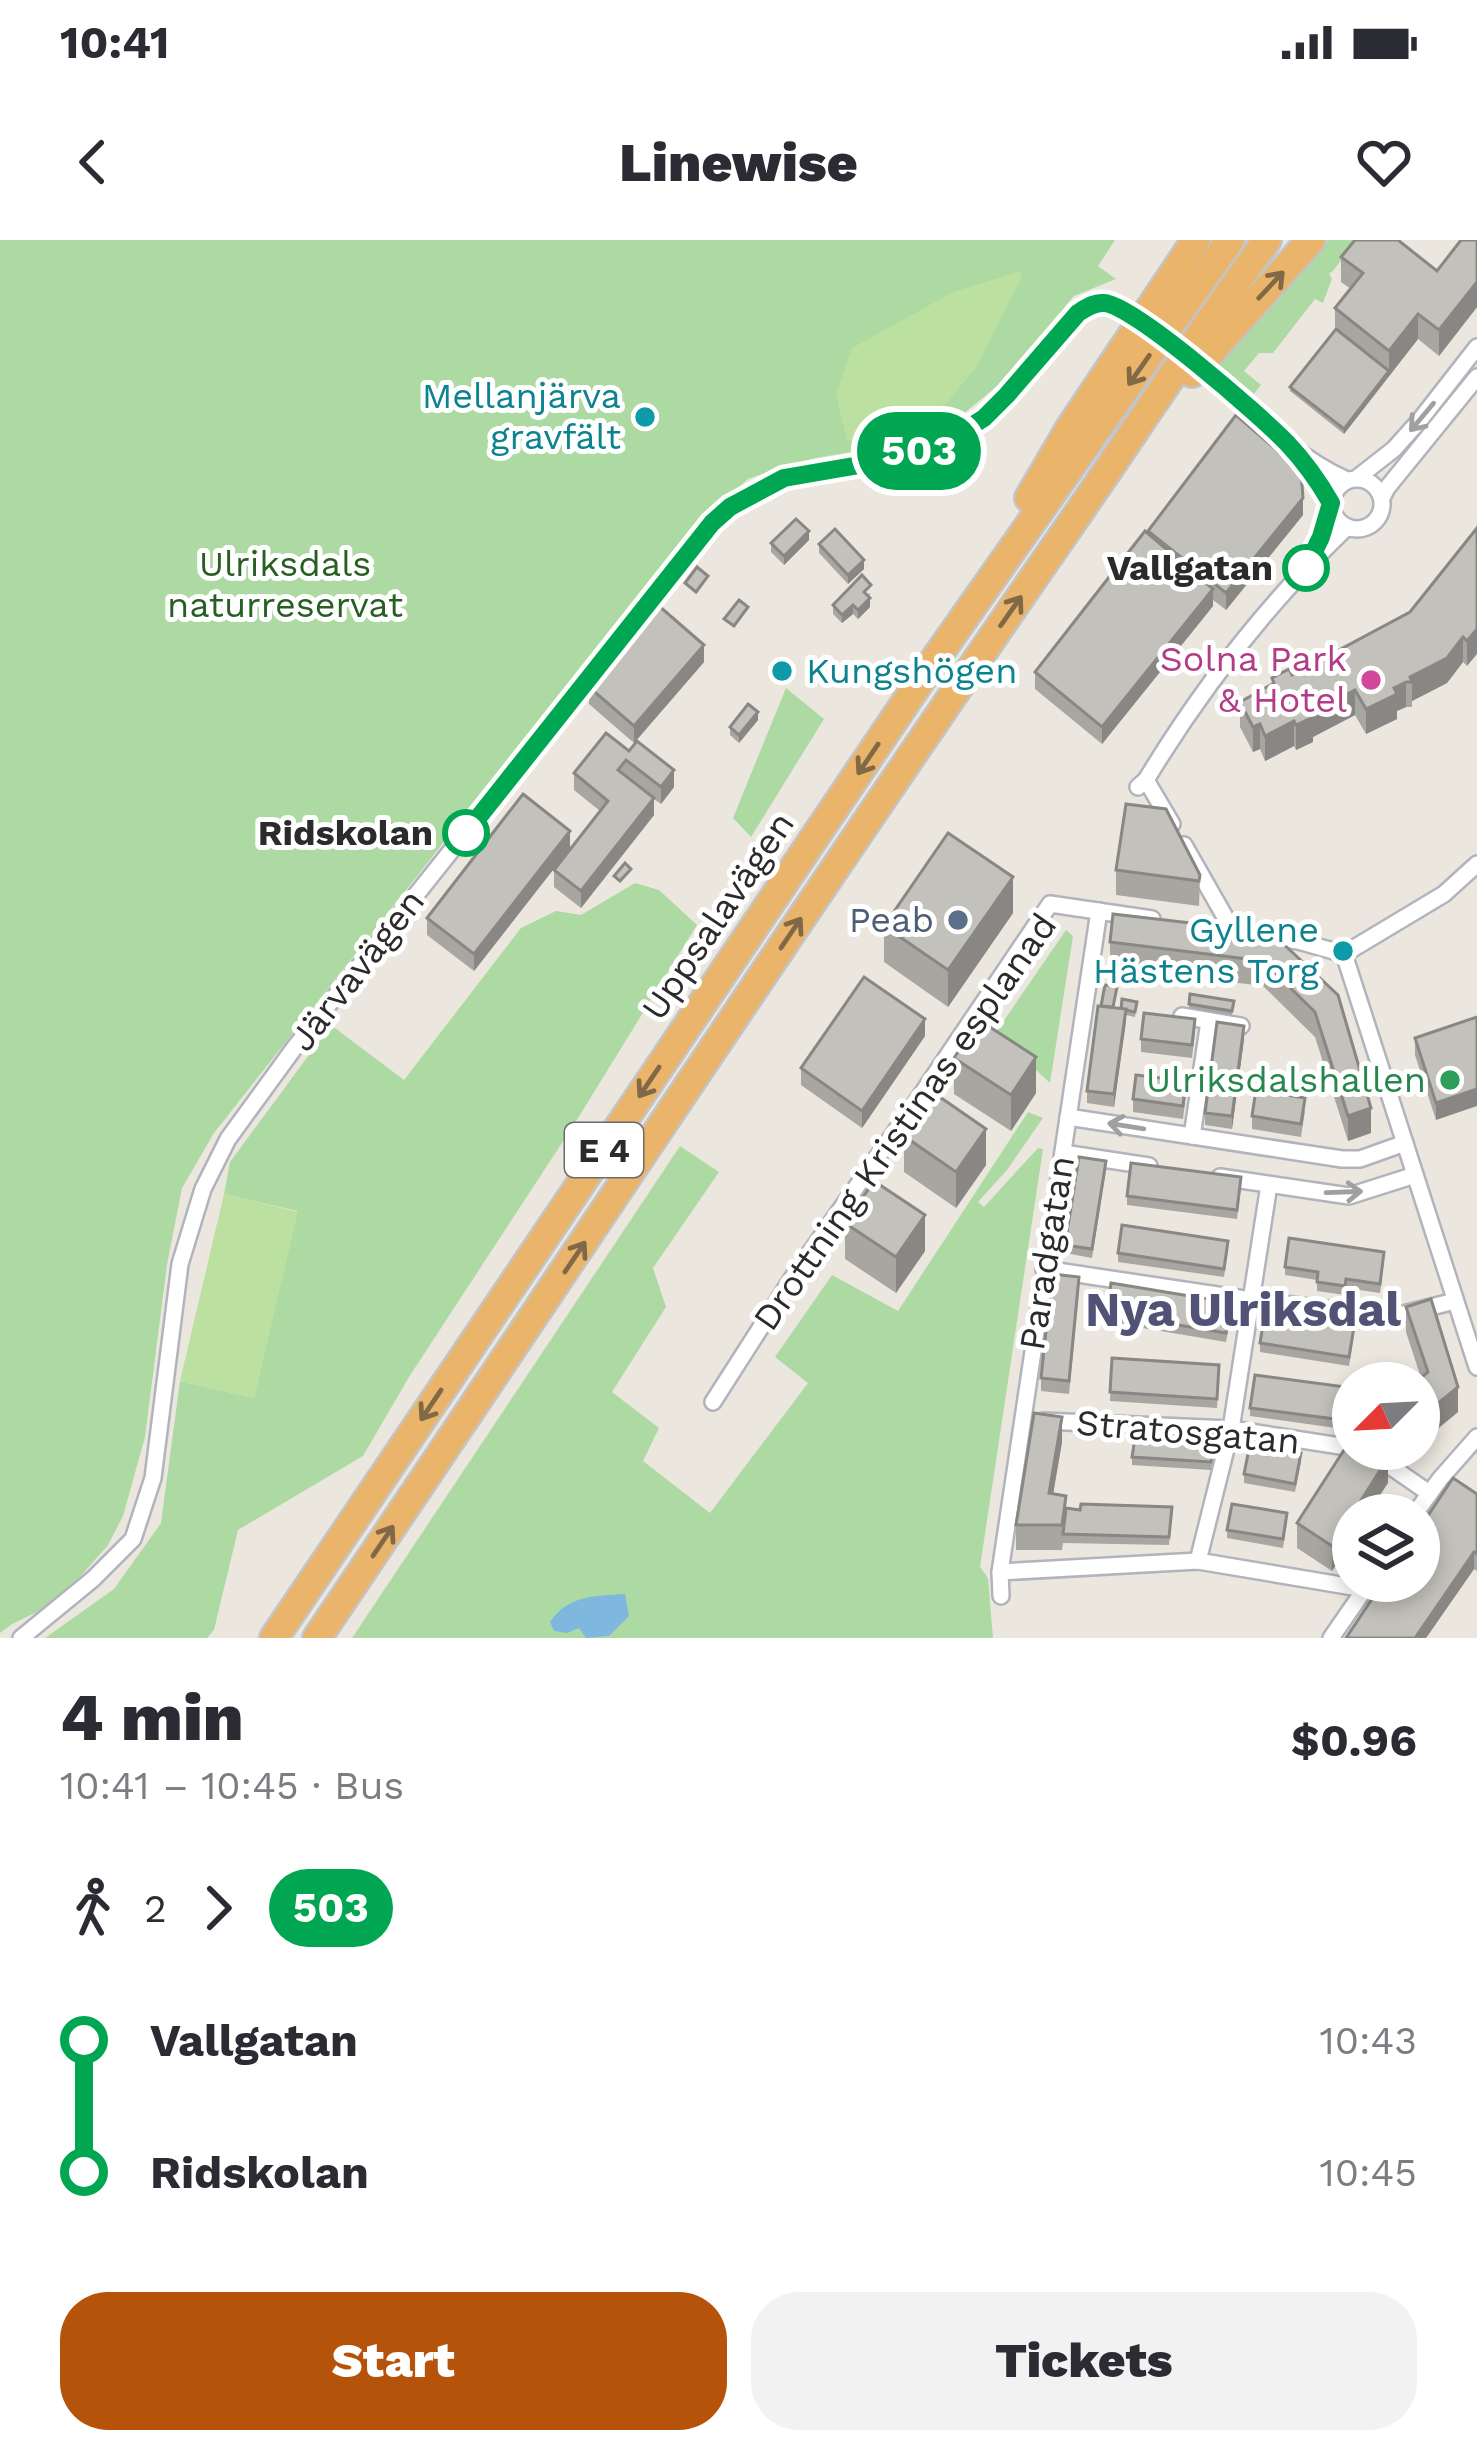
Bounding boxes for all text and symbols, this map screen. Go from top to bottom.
text: 10:41 [60,16,169,69]
icon: back [60,129,126,195]
icon: heart [1351,129,1417,195]
text: Linewise [619,131,858,194]
one-way arrow [1257,270,1284,300]
one-way arrow [1127,353,1152,386]
place label: Mellanjärva gravfält [422,375,621,458]
one-way arrow [1408,401,1436,432]
marker: Mellanjärva gravfält [632,404,658,430]
line badge: 503 [850,412,988,490]
text: 503 [881,426,957,475]
park label: Ulriksdals naturreservat [167,543,403,626]
marker: Vallgatan [1284,546,1328,590]
place label: Vallgatan [1107,547,1273,589]
one-way arrow [998,595,1023,628]
place label: Solna Park & Hotel [1160,638,1347,721]
place label: Kungshögen [806,650,1017,692]
marker: Kungshögen [769,658,795,684]
marker: Solna Park & Hotel [1358,667,1384,693]
one-way arrow [855,741,880,775]
street label: Uppsalavägen [633,804,803,1028]
marker: Ridskolan [444,811,488,855]
place label: Ridskolan [258,812,433,854]
street label: Järvavägen [281,881,433,1059]
place label: Peab [849,899,934,941]
street label: Drottning Kristinas esplanad [745,906,1065,1338]
marker: Peab [945,907,971,933]
place label: Gyllene Hästens Torg [1093,909,1320,992]
one-way arrow [778,916,803,950]
marker: Gyllene Hästens Torg [1330,938,1356,964]
place label: Ulriksdalshallen [1146,1059,1426,1101]
one-way arrow [637,1065,662,1098]
marker: Ulriksdalshallen [1437,1067,1463,1093]
one-way arrow [1107,1114,1146,1137]
road number: E 4 [565,1123,643,1177]
street label: Paradgatan [1011,1153,1083,1353]
one-way arrow [1324,1180,1363,1203]
one-way arrow [562,1241,587,1275]
district label: Nya Ulriksdal [1085,1281,1401,1338]
north arrow [1332,1362,1440,1470]
map controls [1332,1362,1440,1602]
one-way arrow [419,1388,444,1422]
street label: Stratosgatan [1074,1401,1302,1463]
button: layers [1332,1494,1440,1602]
one-way arrow [370,1525,395,1559]
text: 4 min [60,1679,244,1756]
text: $0.96 [1291,1714,1417,1767]
text: 10:41 – 10:45 · Bus [60,1763,404,1808]
icon: walk [60,1875,126,1941]
icon: forward [185,1875,251,1941]
text: 503 [293,1883,369,1932]
text: 2 [144,1886,167,1931]
text: Vallgatan [150,2014,358,2067]
text: 10:43 [1319,2018,1417,2063]
text: Ridskolan [150,2146,369,2199]
text: 10:45 [1319,2150,1417,2195]
button: Start [60,2292,727,2430]
button: Tickets [751,2292,1417,2430]

